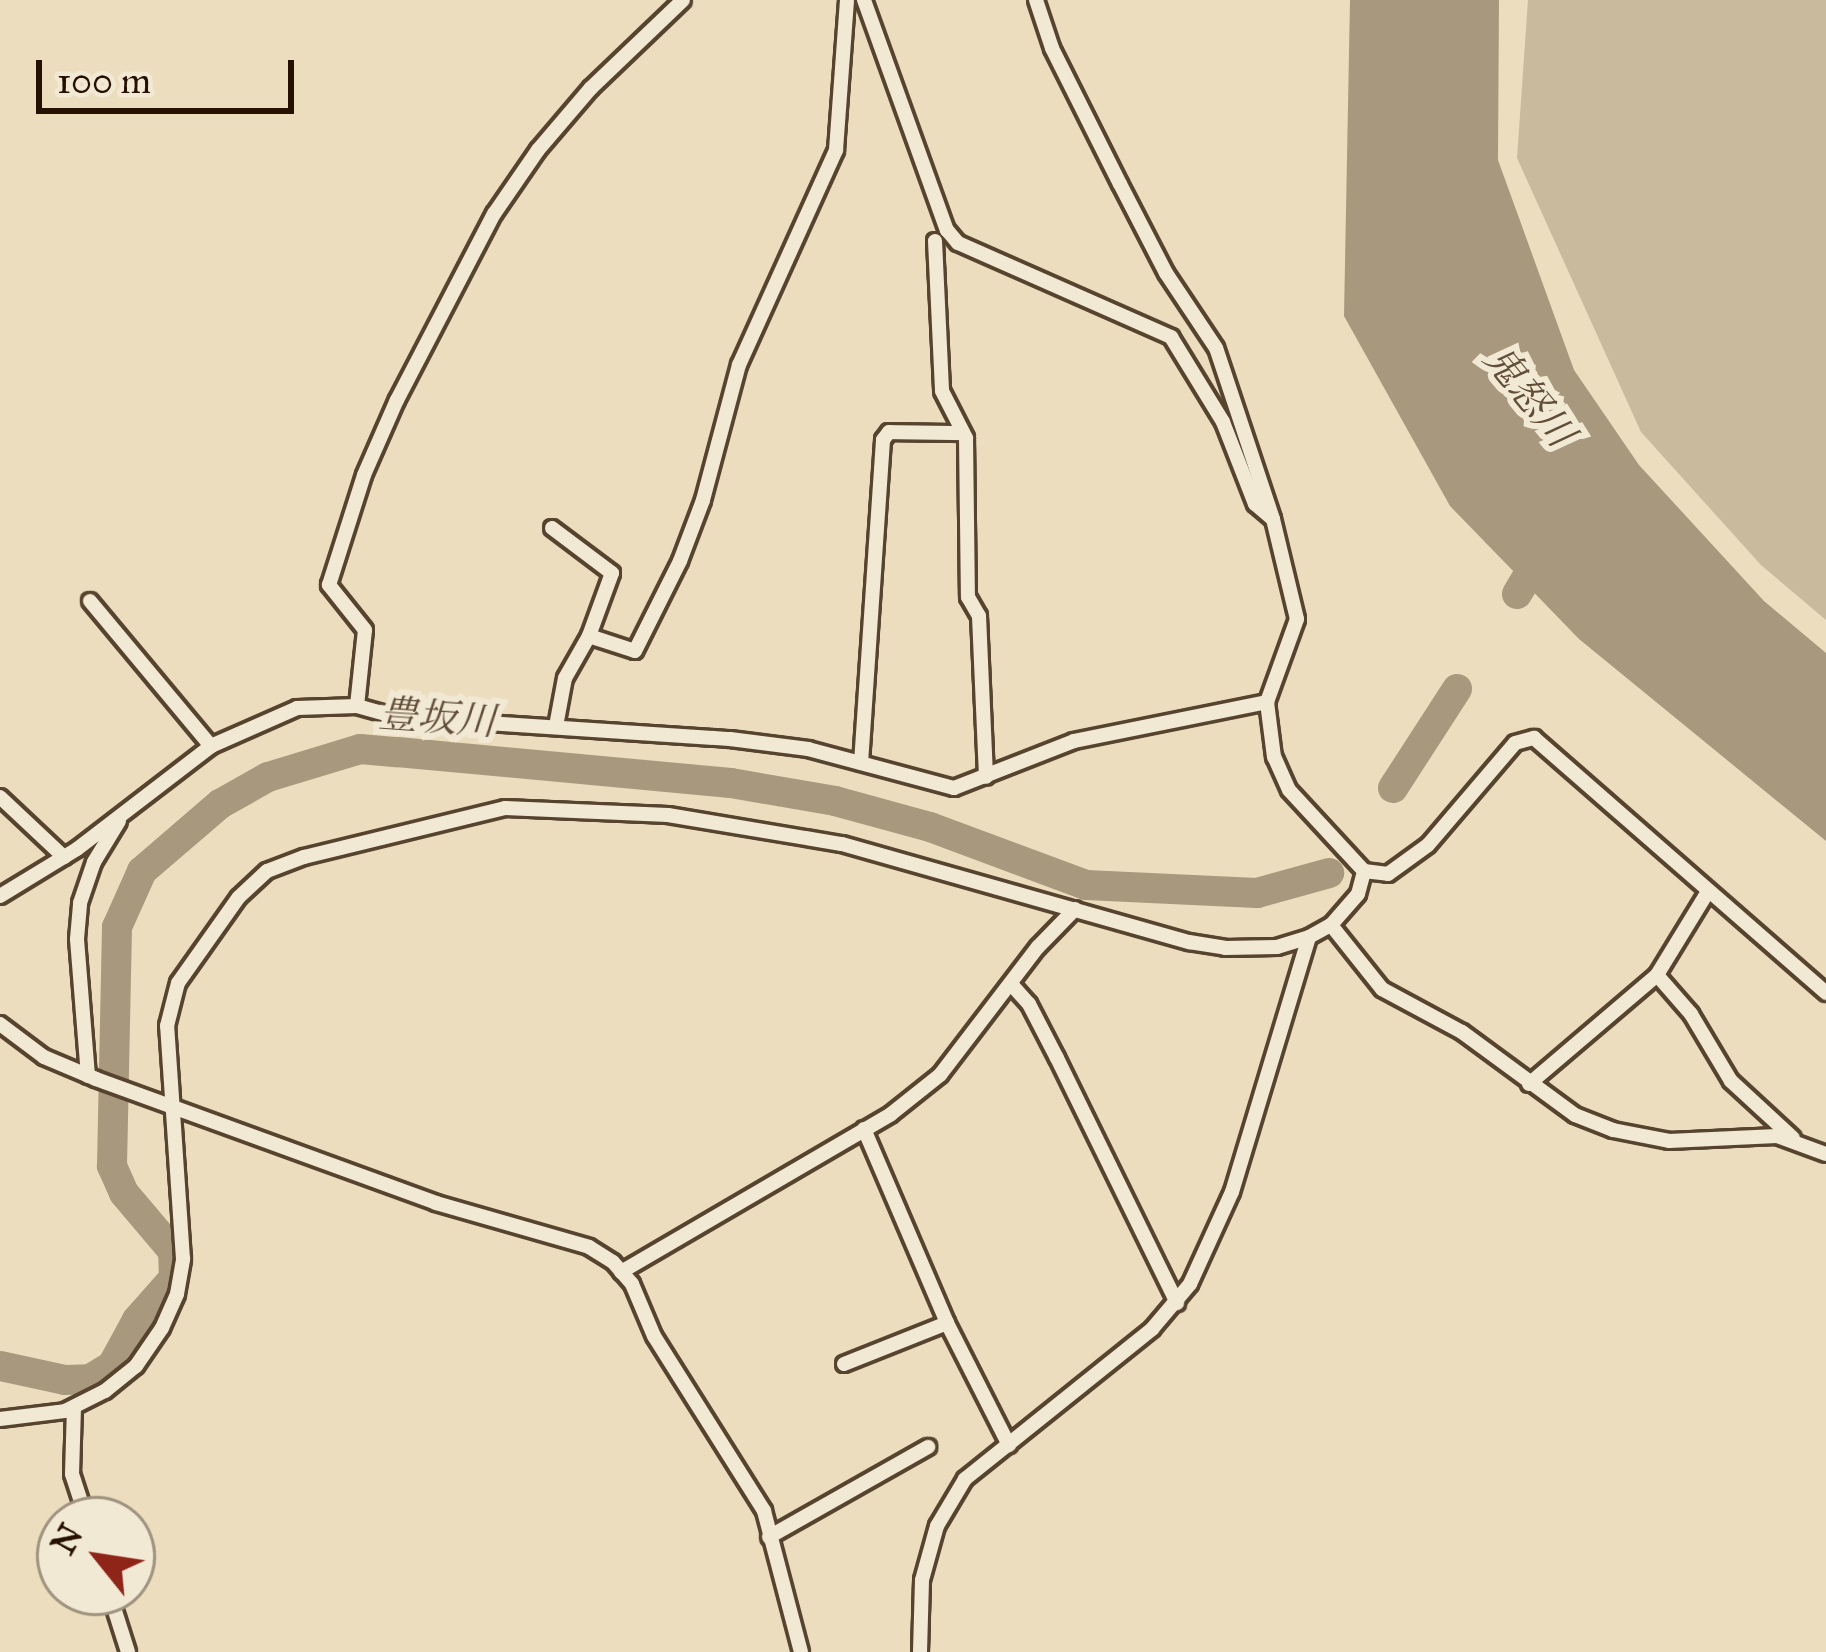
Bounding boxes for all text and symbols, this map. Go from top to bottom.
scale bar [42,36,300,110]
text: 100 m [57,59,151,103]
water label: 鬼怒川 [1474,336,1584,456]
water label: 豊坂川 [377,691,497,745]
north arrow [36,1496,156,1616]
text: N [43,1517,92,1562]

